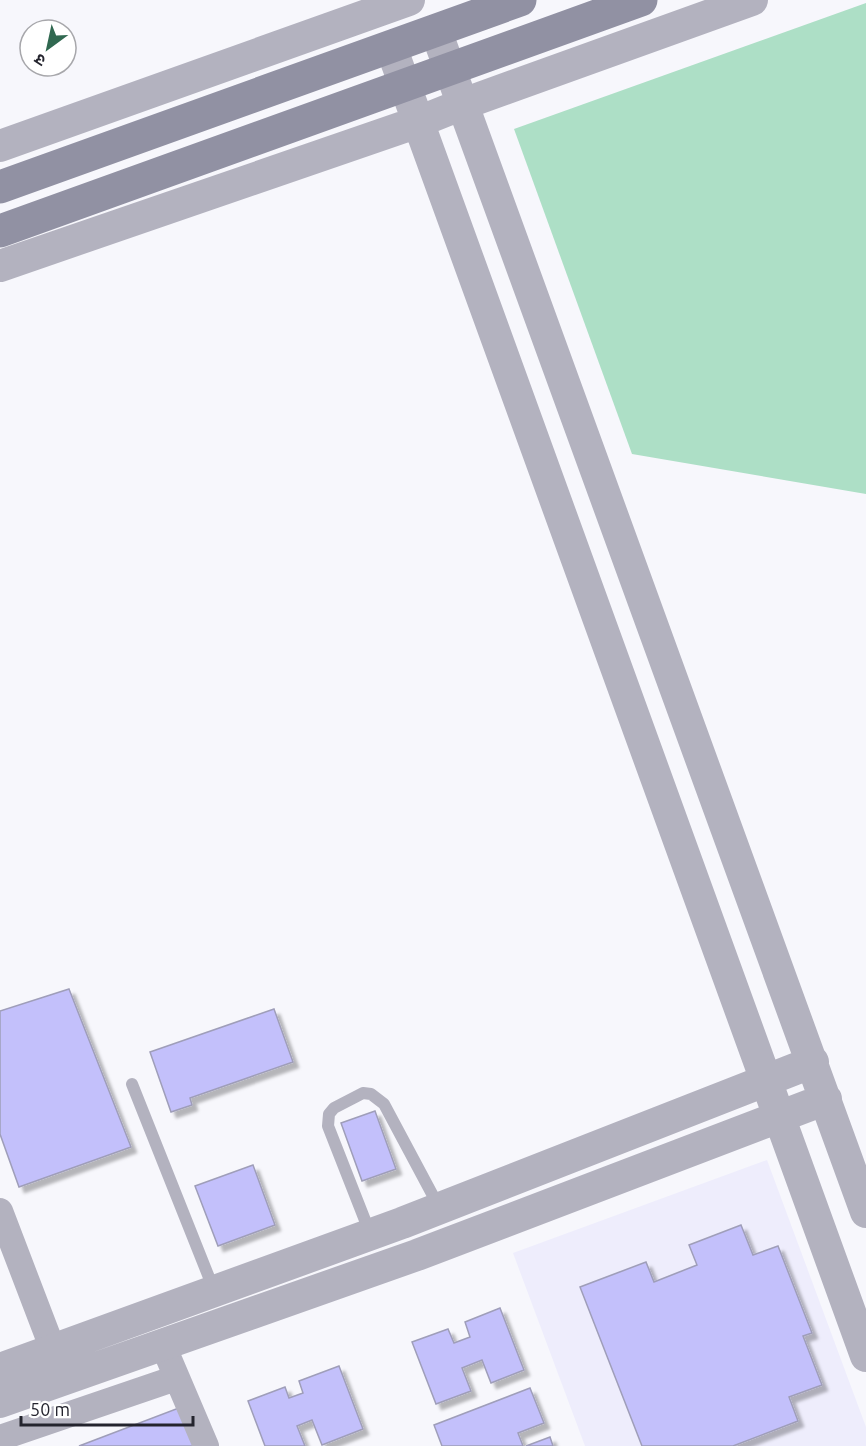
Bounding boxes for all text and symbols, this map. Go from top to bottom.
north arrow [18,18,78,78]
text: उ [30,50,49,71]
scale bar [21,1389,194,1427]
text: 50 m [30,1399,70,1419]

